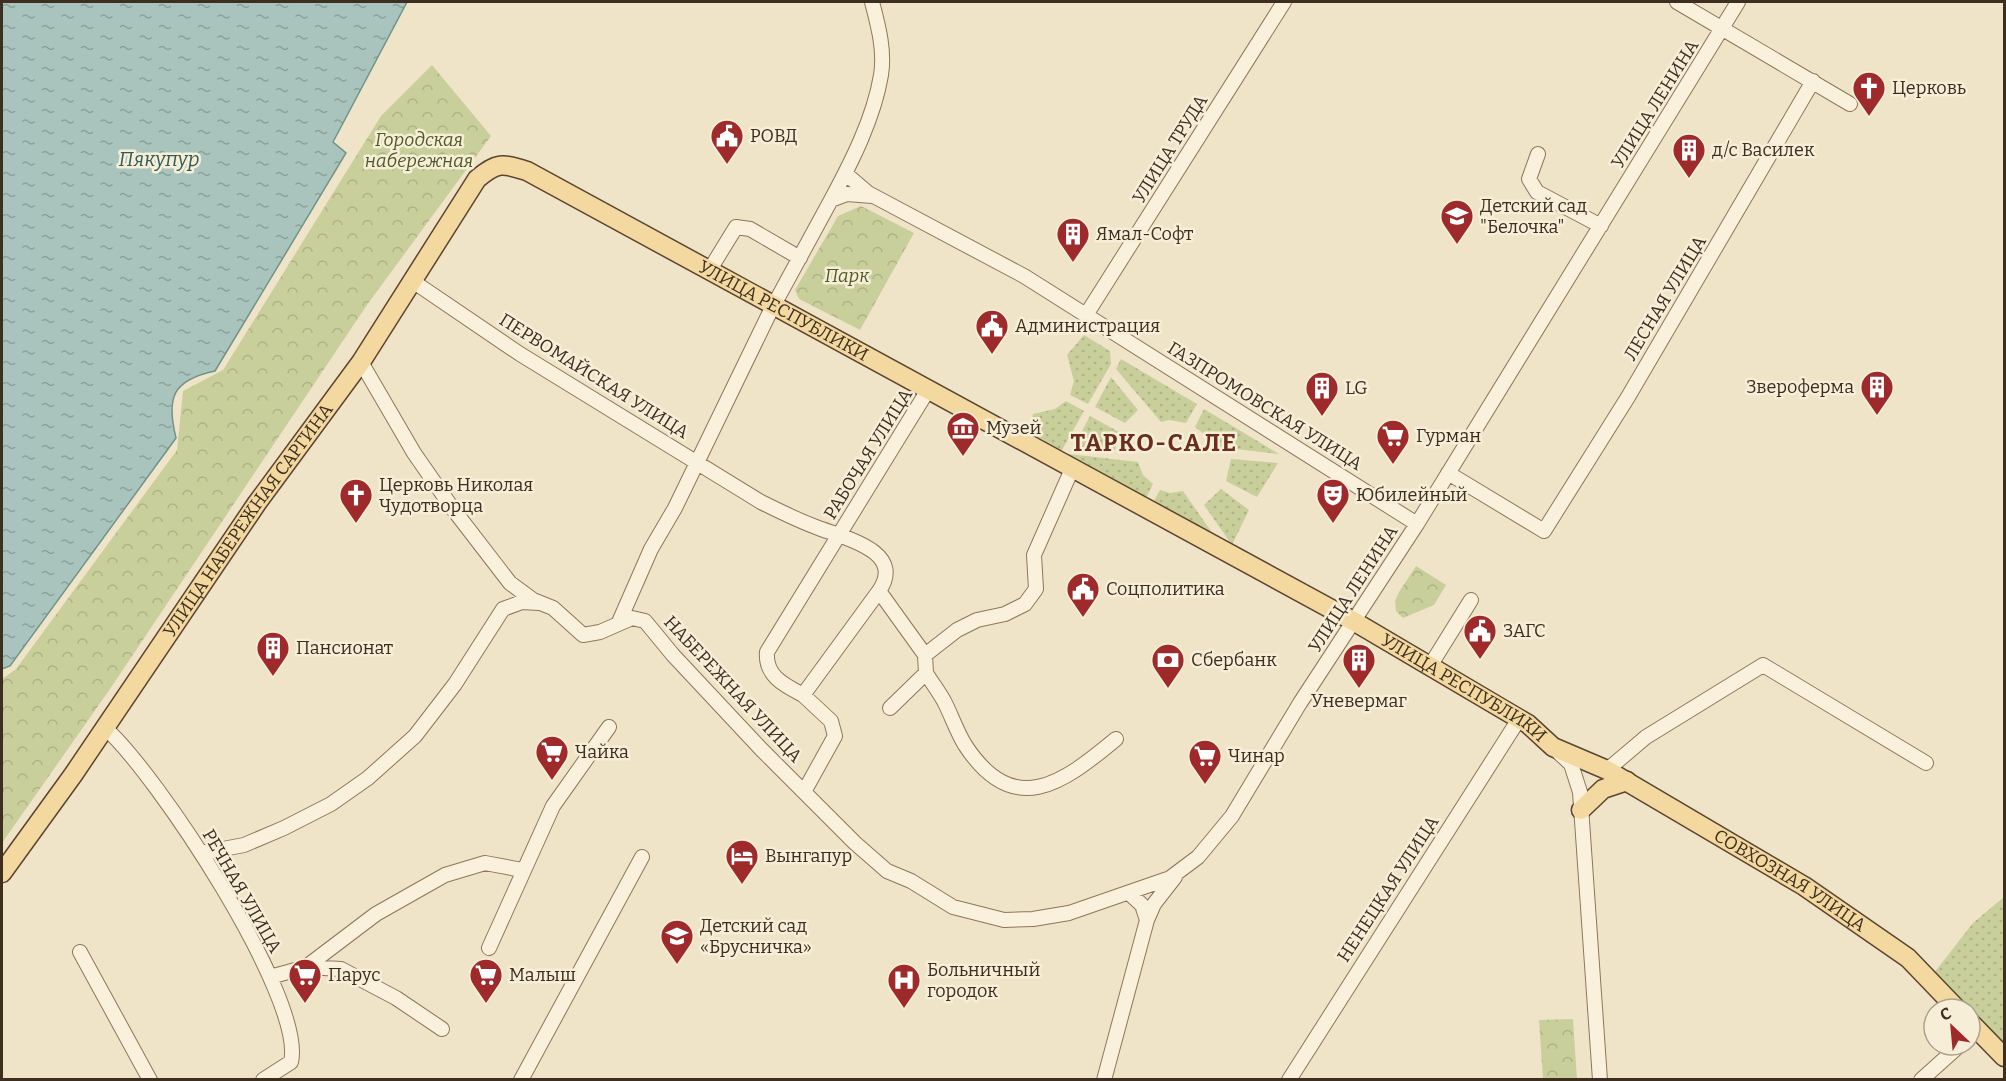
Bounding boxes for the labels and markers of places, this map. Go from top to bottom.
church icon: Церковь [1851,70,1887,117]
place label: Церковь [1892,77,1966,99]
public building icon: РОВД [709,118,745,165]
place label: РОВД [750,125,797,147]
building icon: д/с Василек [1671,132,1707,179]
place label: д/с Василек [1712,139,1815,161]
place label: Детский сад "Белочка" [1480,195,1587,238]
school or university icon: Детский сад "Белочка" [1439,198,1475,245]
building icon: Ямал-Софт [1055,216,1091,263]
place label: Ямал-Софт [1096,223,1193,245]
public building icon: Администрация [974,308,1010,355]
place label: Администрация [1015,315,1160,337]
building icon: Звероферма [1859,369,1895,416]
building icon: LG [1304,370,1340,417]
place label: Звероферма [1746,376,1854,398]
place label: LG [1345,377,1368,399]
museum icon: Музей [945,410,981,457]
place label: Музей [986,417,1042,439]
supermarket icon: Гурман [1375,418,1411,465]
place label: Гурман [1416,425,1481,447]
place label: Церковь Николая Чудотворца [379,474,533,517]
church icon: Церковь Николая Чудотворца [338,477,374,524]
theatre icon: Юбилейный [1315,477,1351,524]
place label: Юбилейный [1356,484,1468,506]
public building icon: Соцполитика [1065,571,1101,618]
place label: Соцполитика [1106,578,1225,600]
public building icon: ЗАГС [1462,613,1498,660]
place label: ЗАГС [1503,620,1546,642]
building icon: Пансионат [255,630,291,677]
place label: Пансионат [296,637,393,659]
bank icon: Сбербанк [1150,642,1186,689]
building icon: Уневермаг [1341,642,1377,689]
place label: Сбербанк [1191,649,1277,671]
place label: Уневермаг [1311,690,1407,712]
supermarket icon: Чайка [534,734,570,781]
supermarket icon: Чинар [1187,738,1223,785]
place label: Чайка [575,741,629,763]
place label: Чинар [1228,745,1285,767]
hotel icon: Вынгапур [724,838,760,885]
place label: Вынгапур [765,845,852,867]
place label: Детский сад «Брусничка» [700,915,812,958]
school or university icon: Детский сад «Брусничка» [659,918,695,965]
supermarket icon: Парус [287,957,323,1004]
supermarket icon: Малыш [468,957,504,1004]
place label: Больничный городок [927,959,1040,1002]
hospital icon: Больничный городок [886,962,922,1009]
place label: Парус [328,964,380,986]
place label: Малыш [509,964,576,986]

